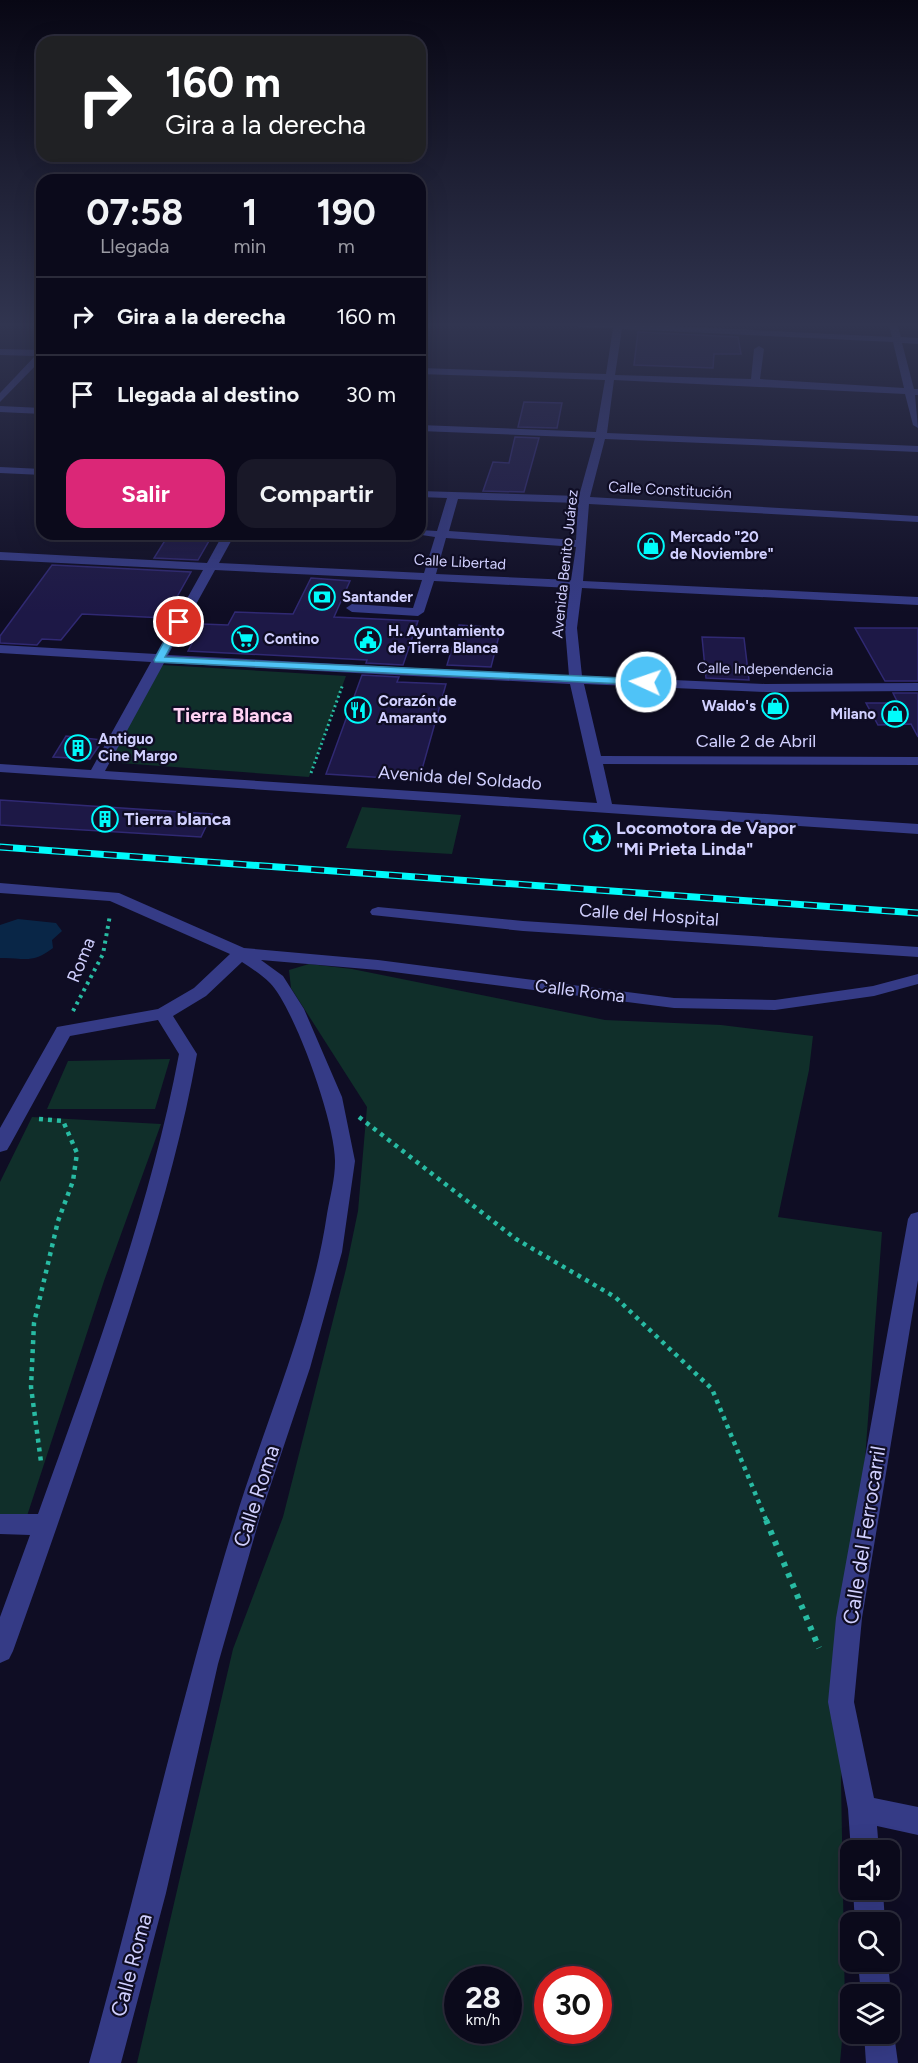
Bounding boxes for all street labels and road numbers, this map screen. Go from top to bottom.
street label: Calle Constitución [608,478,732,502]
street label: Avenida Benito Juárez [548,489,582,639]
street label: Calle Libertad [413,551,507,573]
street label: Calle Independencia [697,659,833,679]
street label: Calle 2 de Abril [696,730,816,752]
street label: Avenida del Soldado [377,761,543,795]
street label: Calle del Hospital [578,899,720,931]
street label: Roma [62,934,100,986]
street label: Calle Roma [534,975,626,1007]
street label: Calle Roma [228,1442,284,1550]
street label: Calle del Ferrocarril [838,1444,890,1626]
street label: Calle Roma [105,1911,157,2019]

